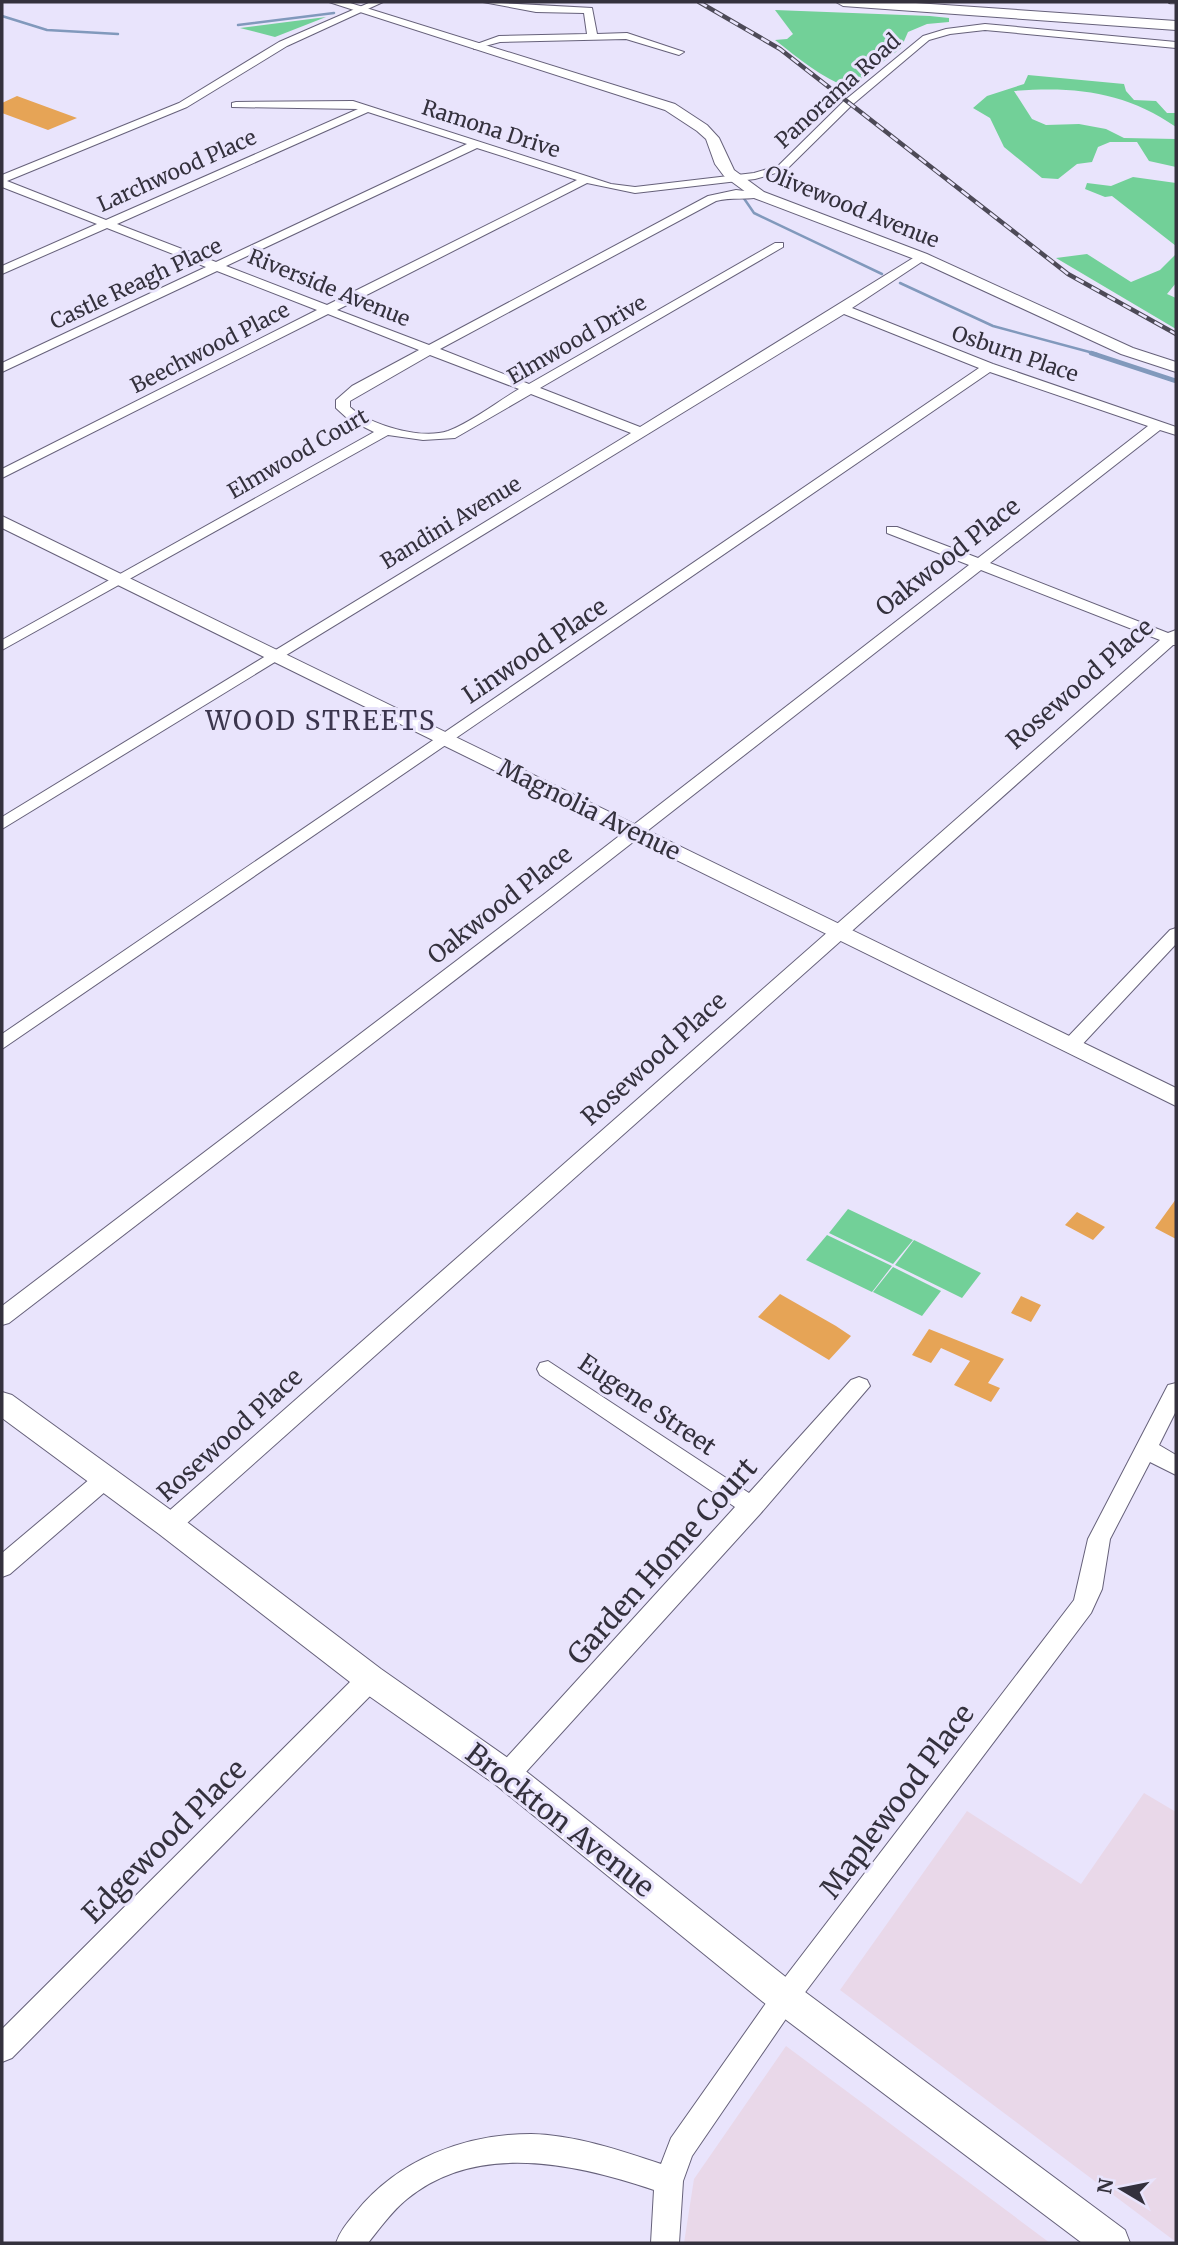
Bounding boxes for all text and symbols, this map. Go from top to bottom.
street label: Panorama Road [770,27,906,154]
street label: Ramona Drive [419,93,564,164]
street label: Larchwood Place [93,123,260,218]
street label: Olivewood Avenue [761,159,943,254]
street label: Castle Reagh Place [46,232,226,335]
street label: Riverside Avenue [244,243,414,332]
street label: Elmwood Drive [502,289,651,390]
street label: Beechwood Place [126,296,294,399]
street label: Osburn Place [948,319,1082,388]
street label: Elmwood Court [223,402,373,505]
street label: Bandini Avenue [376,470,526,575]
street label: Oakwood Place [869,491,1026,623]
street label: Linwood Place [457,591,613,710]
street label: Rosewood Place [1000,611,1160,756]
district label: WOOD STREETS [204,704,437,737]
street label: Magnolia Avenue [493,752,686,867]
street label: Oakwood Place [421,839,578,971]
street label: Rosewood Place [575,985,733,1132]
street label: Eugene Street [573,1347,723,1462]
street label: Rosewood Place [151,1361,309,1508]
street label: Garden Home Court [559,1450,765,1672]
street label: Maplewood Place [812,1697,982,1905]
street label: Brockton Avenue [459,1735,661,1905]
street label: Edgewood Place [74,1751,254,1931]
north arrow [1087,2154,1157,2224]
text: N [1092,2177,1118,2196]

